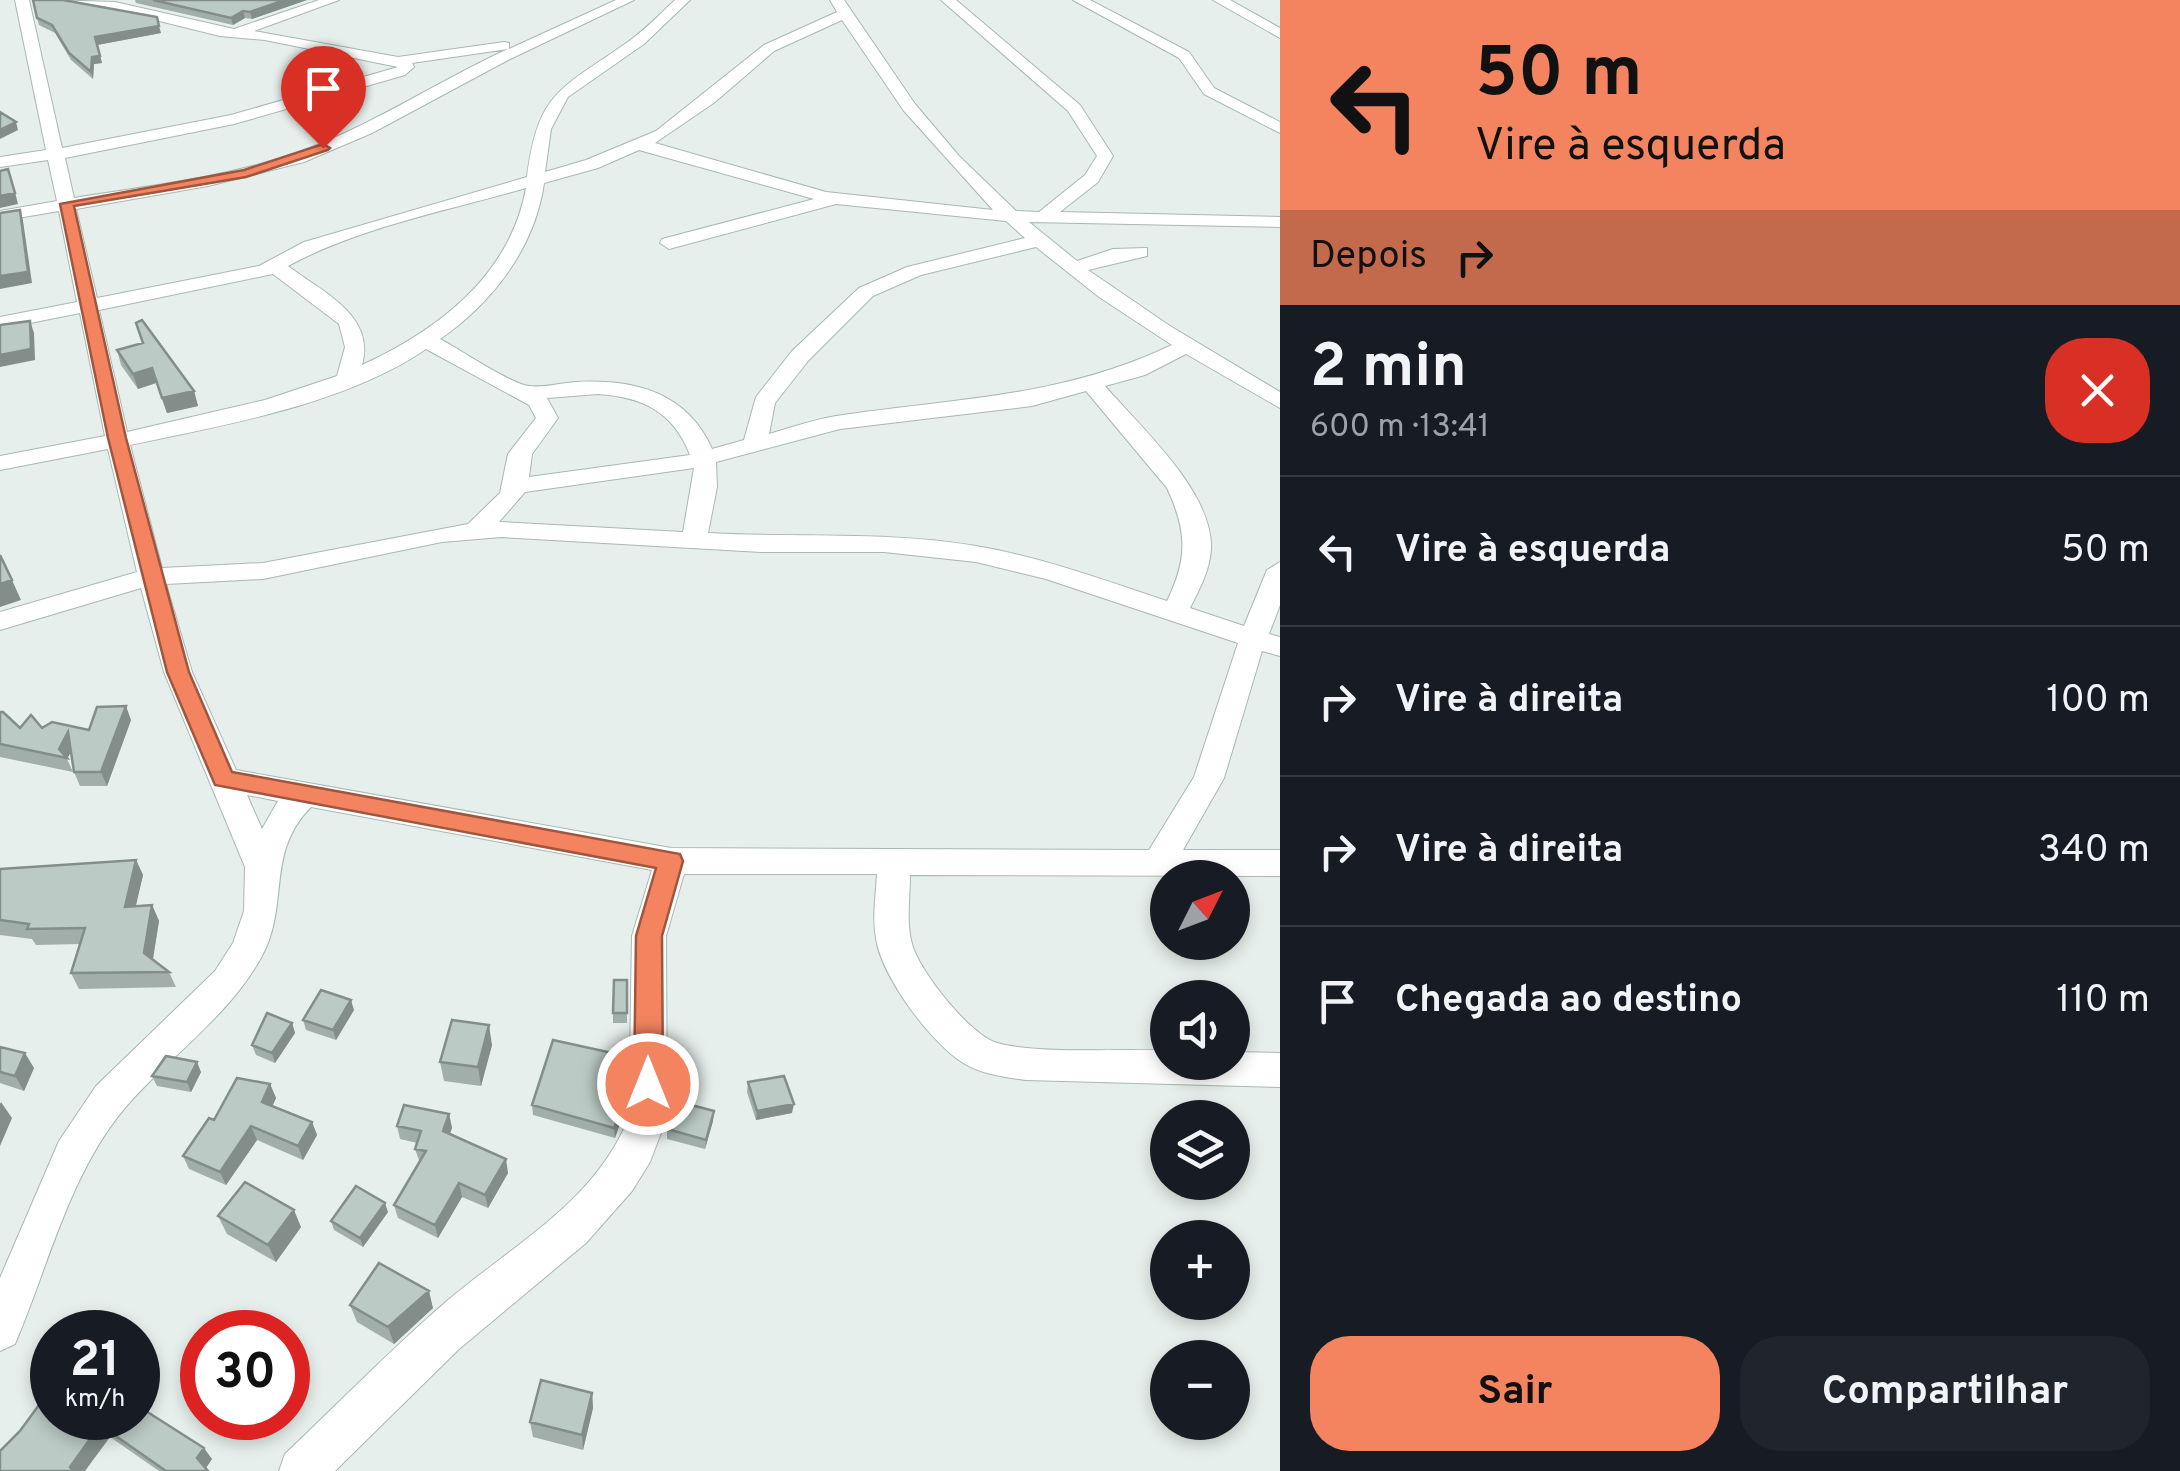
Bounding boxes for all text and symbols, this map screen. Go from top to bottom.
text: 50 m [1475,32,1642,121]
icon: left [1310,40,1440,170]
pin [281,46,366,149]
icon: arrive [296,61,351,116]
text: Vire à esquerda [1475,119,1786,176]
icon: right [1447,230,1502,285]
text: Depois [1310,233,1427,282]
text: 2 min [1310,332,1467,408]
button: close [2045,338,2150,443]
text: 600 m · 13:41 [1310,408,1490,448]
icon: left [1310,524,1365,579]
text: Vire à esquerda [1395,527,1670,576]
text: 50 m [2061,527,2150,576]
icon: right [1310,674,1365,729]
text: Vire à direita [1395,677,1623,726]
text: 100 m [2046,677,2150,726]
icon: right [1310,824,1365,879]
text: Vire à direita [1395,827,1623,876]
text: 340 m [2038,827,2150,876]
north arrow [1150,860,1250,960]
map controls [1150,860,1250,1440]
icon: arrive [1310,974,1365,1029]
text: Chegada ao destino [1395,977,1742,1026]
text: 110 m [2056,977,2150,1026]
button: sound [1150,980,1250,1080]
position arrow [596,1032,700,1136]
button: layers [1150,1100,1250,1200]
button: + [1150,1220,1250,1320]
speed limit sign: 30 [180,1310,310,1440]
text: 21 [70,1331,120,1394]
button: Sair [1310,1336,1720,1451]
button: Compartilhar [1740,1336,2150,1451]
button: − [1150,1340,1250,1440]
text: km/h [65,1384,125,1416]

